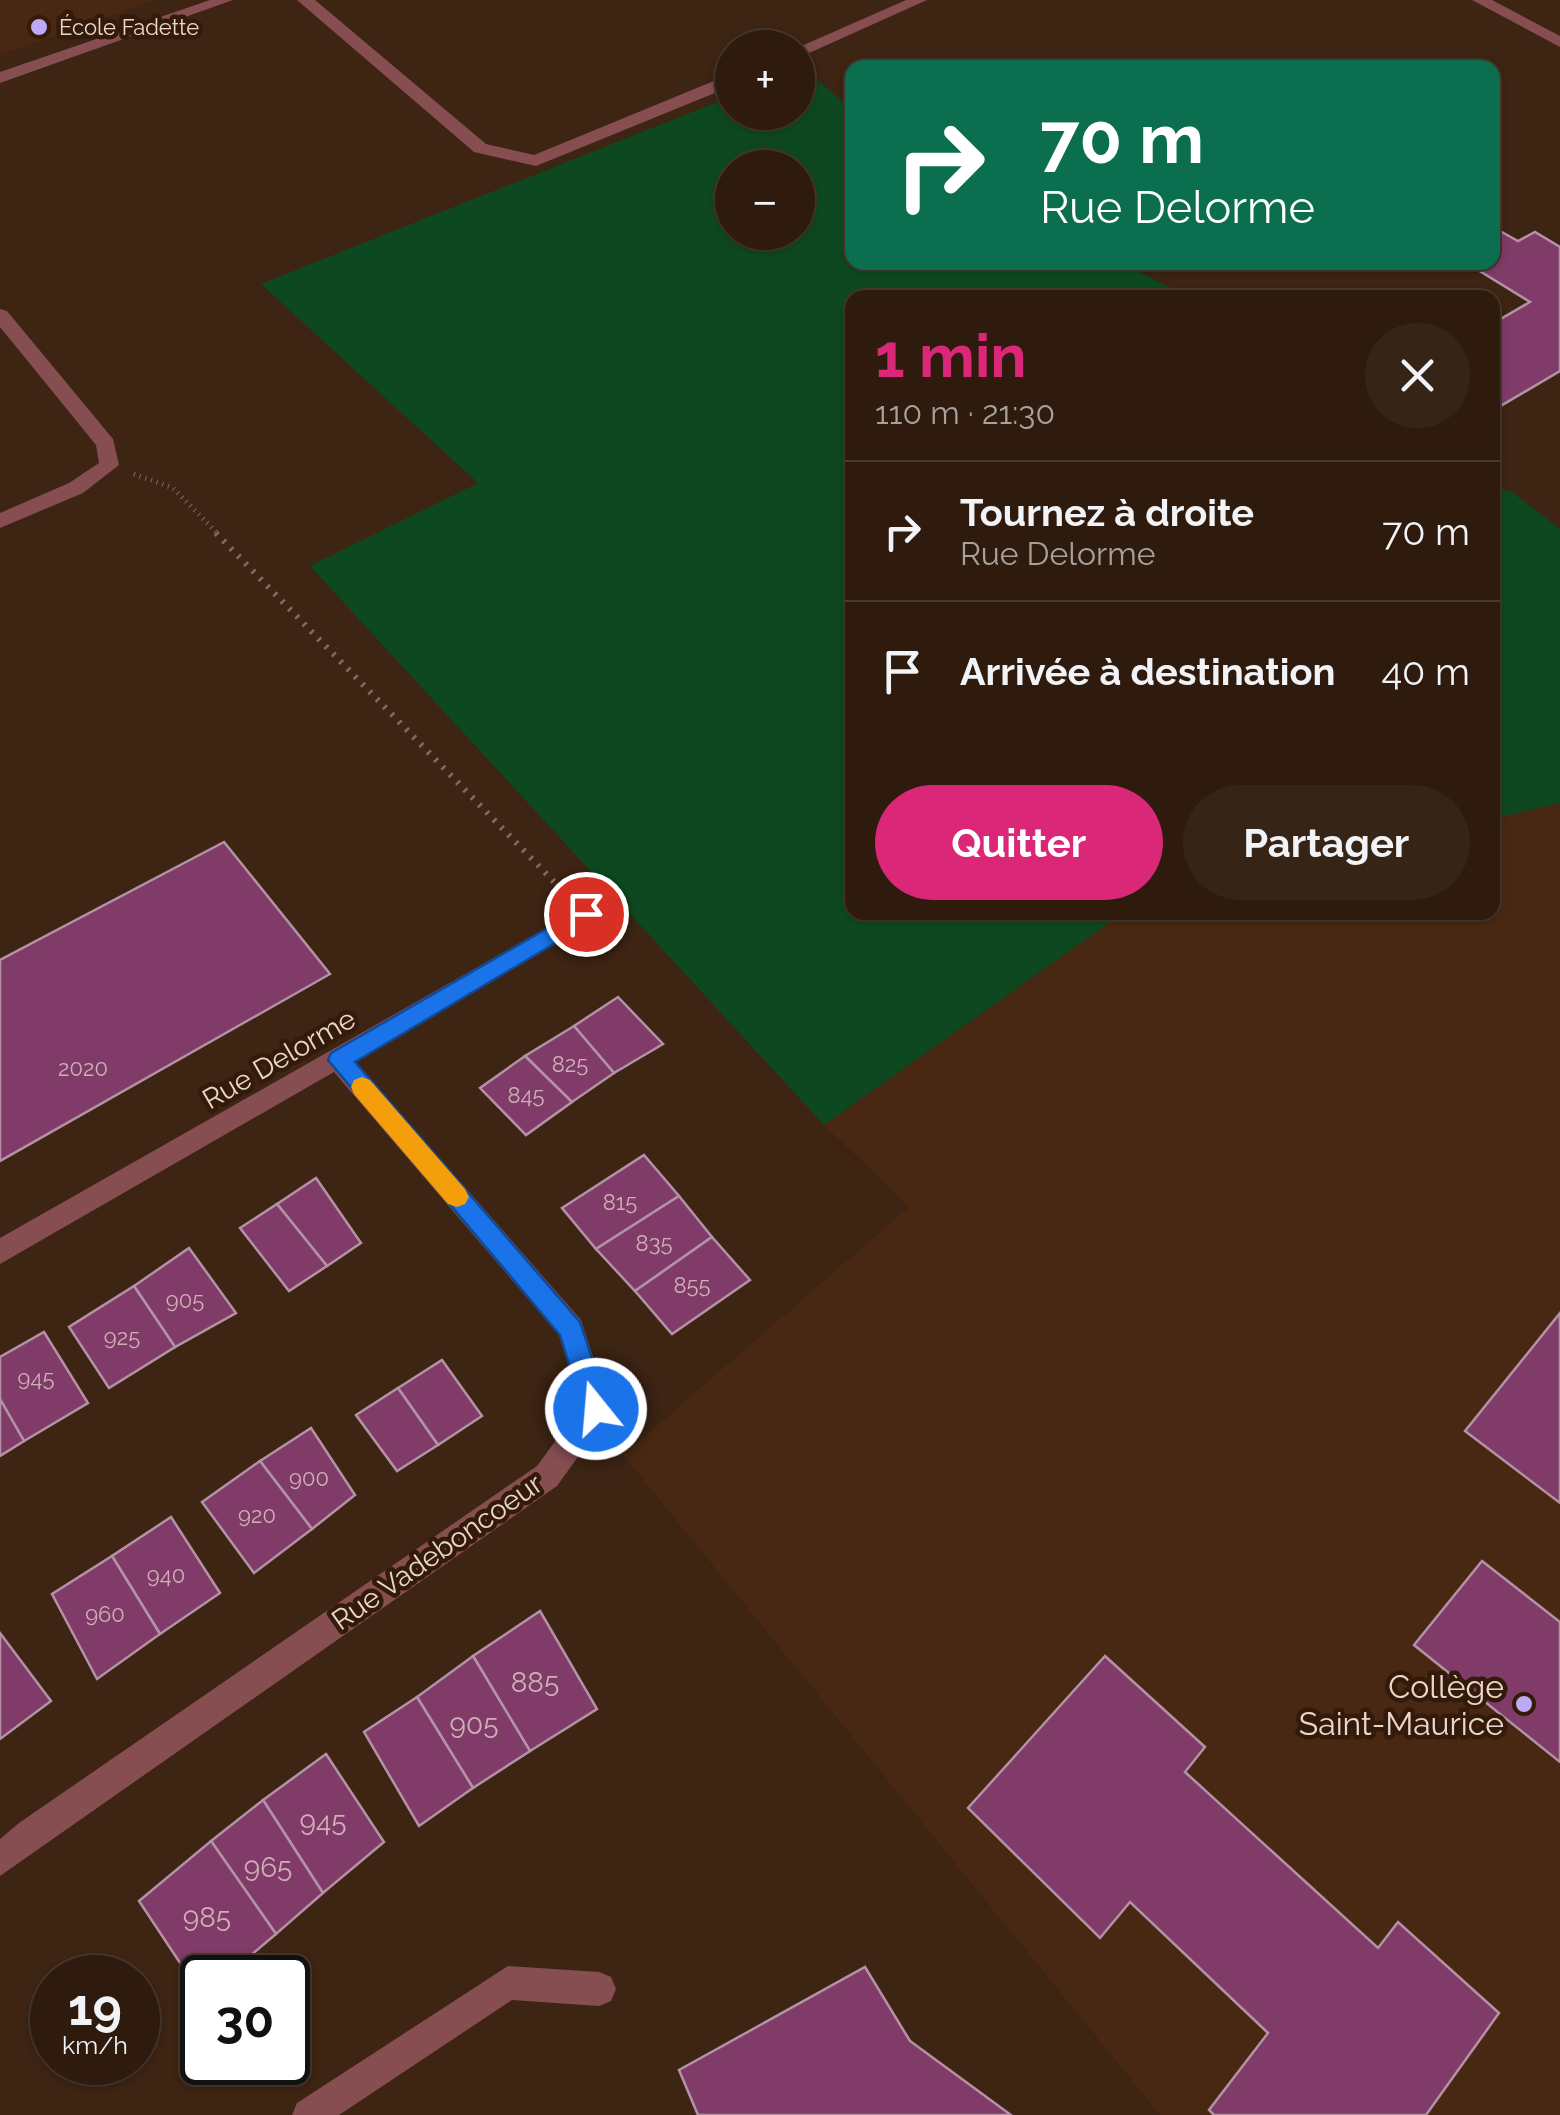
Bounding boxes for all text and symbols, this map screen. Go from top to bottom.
place label: École Fadette [59,14,199,40]
marker: École Fadette [28,16,50,38]
map controls [715,30,815,250]
button: + [715,30,815,130]
text: 70 m [1040,97,1204,179]
icon: right [875,100,1005,230]
button: − [715,150,815,250]
text: Rue Delorme [1040,181,1315,234]
text: 1 min [875,321,1026,391]
button: close [1365,323,1470,428]
text: 110 m · 21:30 [875,394,1055,431]
text: Tournez à droite [960,490,1254,535]
icon: right [875,504,930,559]
text: 70 m [1382,509,1470,554]
text: Rue Delorme [960,535,1155,572]
icon: arrive [875,644,930,699]
text: Arrivée à destination [960,649,1336,694]
text: 40 m [1381,649,1470,694]
button: Quitter [875,785,1163,900]
button: Partager [1183,785,1470,900]
pin [544,872,629,957]
icon: arrive [559,887,614,942]
street label: Rue Delorme [197,1002,361,1116]
house number: 825 [552,1051,588,1077]
house number: 2020 [58,1055,108,1081]
house number: 845 [507,1082,545,1108]
house number: 815 [603,1189,637,1215]
house number: 835 [636,1230,672,1256]
house number: 855 [673,1272,711,1298]
house number: 905 [166,1287,204,1313]
house number: 925 [104,1324,140,1350]
position arrow [544,1357,648,1461]
house number: 945 [18,1365,54,1391]
house number: 900 [289,1465,329,1491]
street label: Rue Vadeboncoeur [326,1467,549,1637]
house number: 920 [238,1502,276,1528]
house number: 940 [147,1562,185,1588]
house number: 960 [85,1601,125,1627]
house number: 885 [511,1666,559,1699]
place label: Collège Saint-Maurice [1299,1668,1504,1742]
marker: Collège Saint-Maurice [1513,1693,1535,1715]
house number: 905 [450,1708,498,1741]
house number: 945 [300,1805,346,1838]
house number: 965 [244,1851,292,1884]
house number: 985 [183,1901,231,1934]
speed limit sign: 30 [180,1955,310,2085]
text: 19 [68,1978,122,2037]
text: km/h [62,2030,128,2060]

